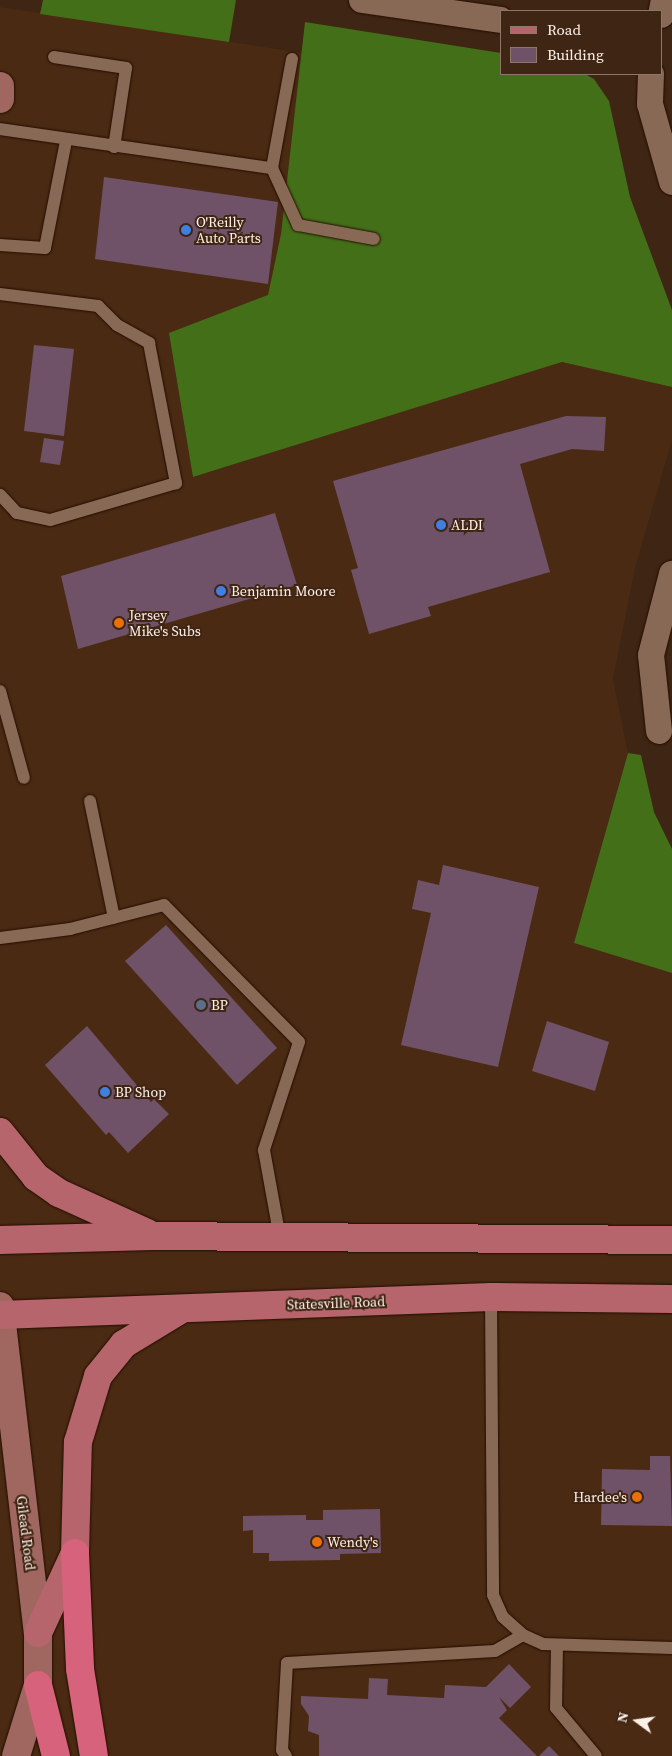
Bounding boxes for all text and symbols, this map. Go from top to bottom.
legend [500,10,662,75]
text: Road [547,19,581,40]
text: Building [547,44,604,65]
place label: O'Reilly Auto Parts [196,214,261,246]
marker: O'Reilly Auto Parts [180,224,192,236]
place label: ALDI [451,517,483,533]
marker: ALDI [435,519,447,531]
place label: Benjamin Moore [231,583,336,599]
marker: Benjamin Moore [215,585,227,597]
place label: Jersey Mike's Subs [129,607,201,640]
marker: Jersey Mike's Subs [113,617,125,629]
place label: BP [211,997,228,1013]
marker: BP [195,999,207,1011]
place label: BP Shop [115,1084,166,1100]
marker: BP Shop [99,1086,111,1098]
street label: Statesville Road [287,1293,385,1313]
place label: Hardee's [573,1489,627,1505]
marker: Hardee's [631,1491,643,1503]
street label: Gilead Road [13,1495,39,1571]
place label: Wendy's [327,1534,378,1550]
marker: Wendy's [311,1536,323,1548]
north arrow [612,1696,662,1746]
text: N [612,1710,633,1725]

